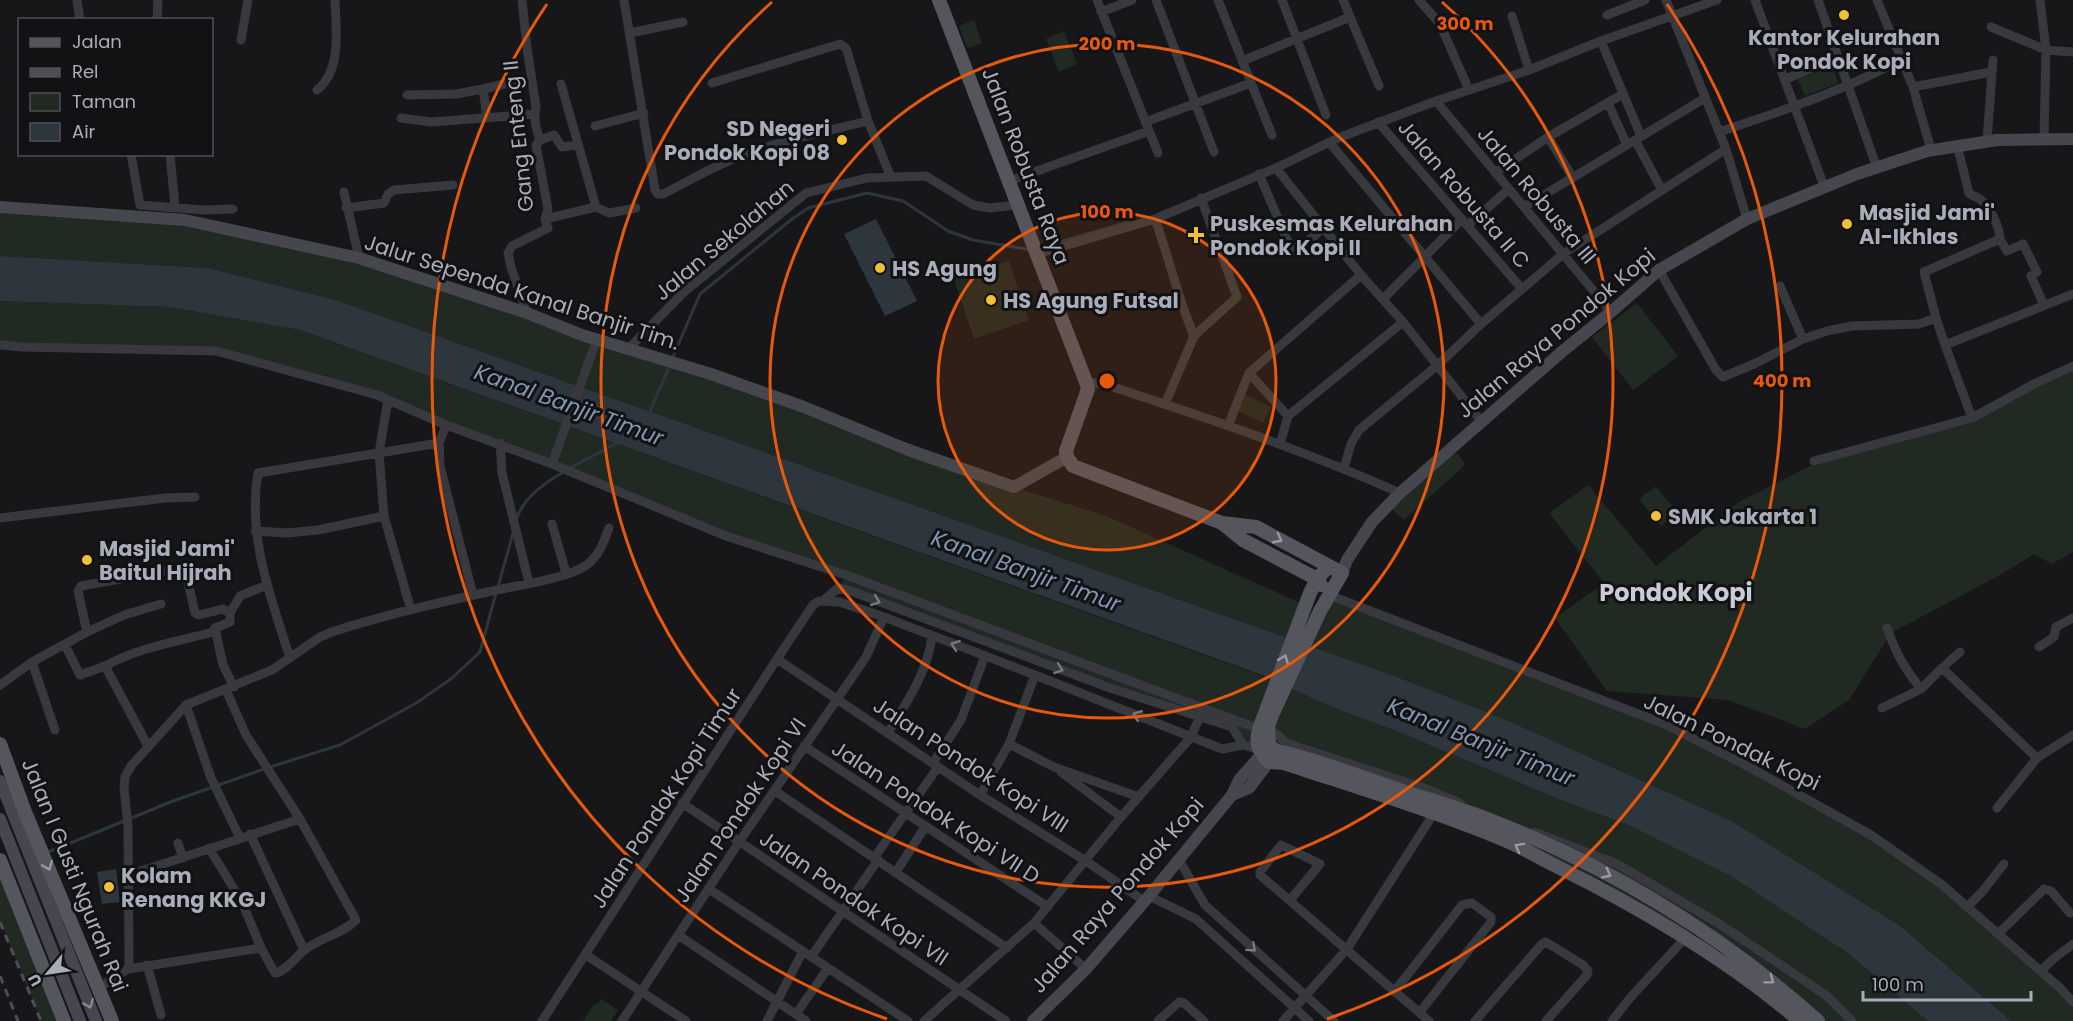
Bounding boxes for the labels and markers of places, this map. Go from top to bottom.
marker: Kantor Kelurahan Pondok Kopi [1837,8,1851,22]
place label: Kantor Kelurahan Pondok Kopi [1748,23,1940,76]
place label: SD Negeri Pondok Kopi 08 [664,114,830,167]
marker: SD Negeri Pondok Kopi 08 [835,133,849,147]
place label: Masjid Jami' Al-Ikhlas [1859,198,1995,251]
place label: Puskesmas Kelurahan Pondok Kopi II [1210,209,1453,262]
marker: Masjid Jami' Al-Ikhlas [1840,217,1854,231]
marker: Puskesmas Kelurahan Pondok Kopi II [1187,226,1205,244]
place label: HS Agung [892,254,997,283]
marker: HS Agung [873,261,887,275]
place label: HS Agung Futsal [1003,286,1179,315]
marker: HS Agung Futsal [984,293,998,307]
centre of rings [1097,371,1117,391]
place label: SMK Jakarta 1 [1668,502,1817,531]
marker: SMK Jakarta 1 [1649,509,1663,523]
place label: Masjid Jami' Baitul Hijrah [99,534,235,587]
marker: Masjid Jami' Baitul Hijrah [80,553,94,567]
place label: Kolam Renang KKGJ [121,861,266,914]
marker: Kolam Renang KKGJ [102,880,116,894]

